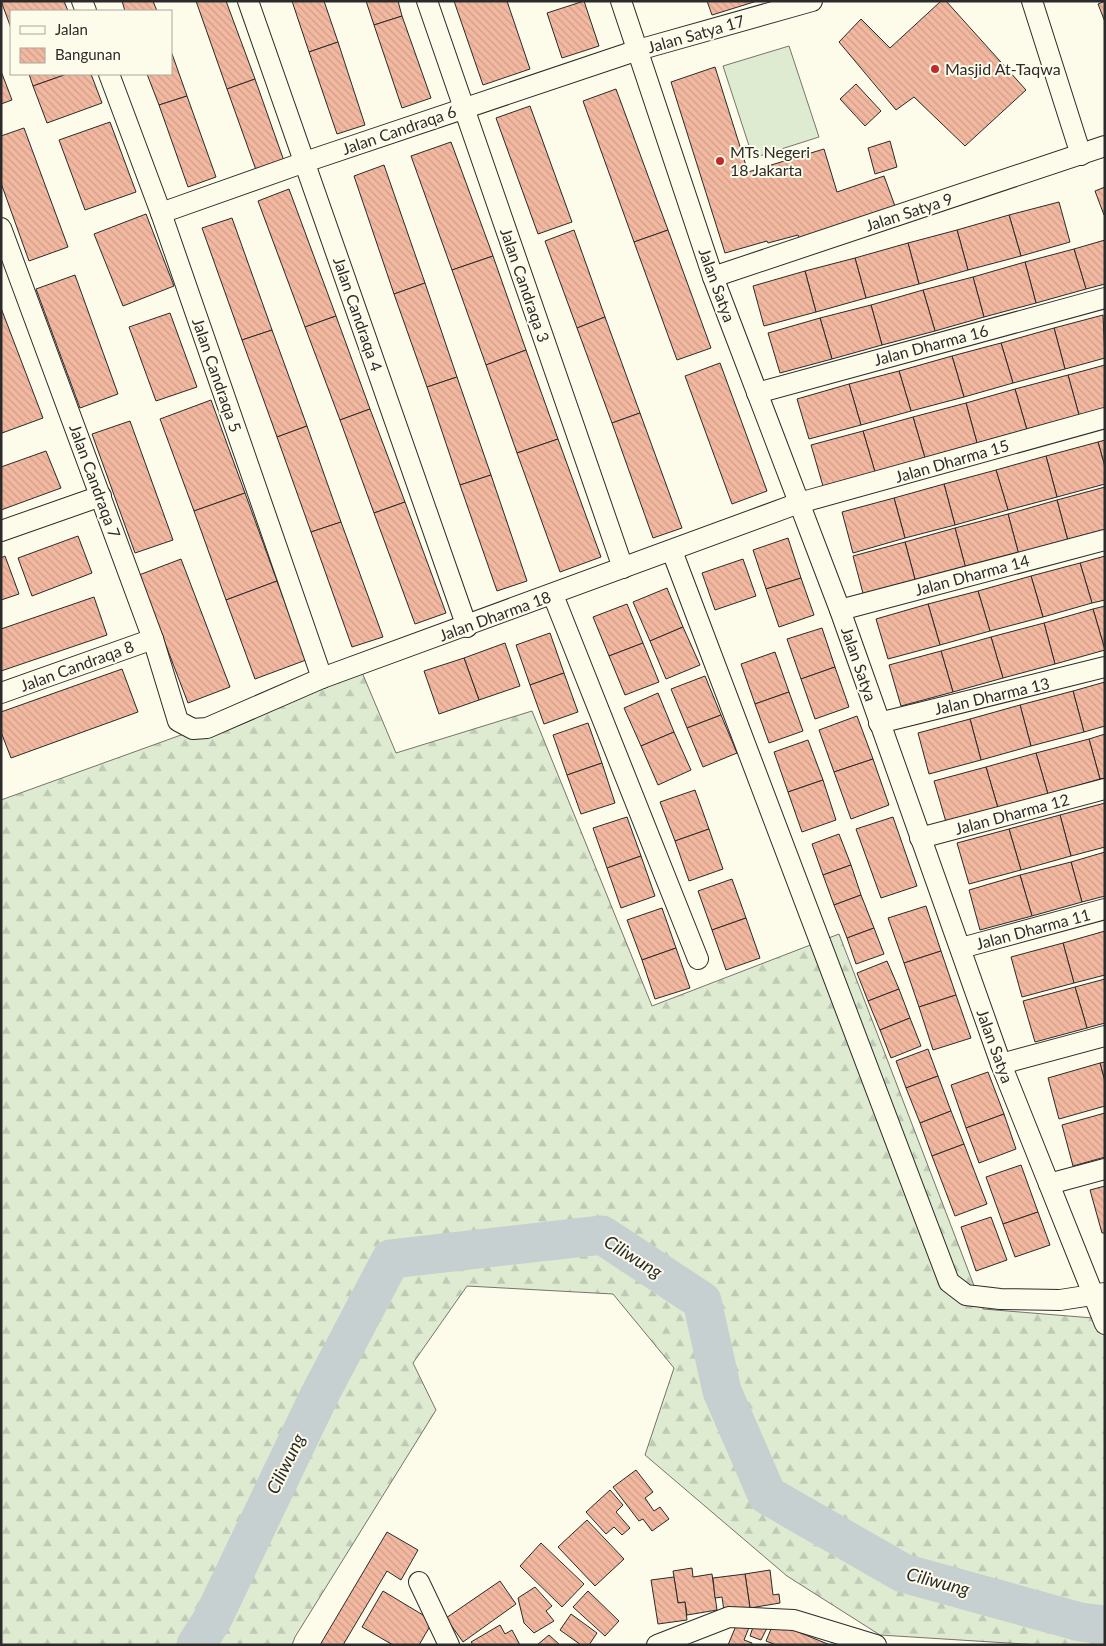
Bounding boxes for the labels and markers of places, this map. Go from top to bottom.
place label: Masjid At-Taqwa [945,59,1061,78]
marker: Masjid At-Taqwa [929,63,941,75]
place label: MTs Negeri 18 Jakarta [730,142,810,179]
marker: MTs Negeri 18 Jakarta [714,155,726,167]

